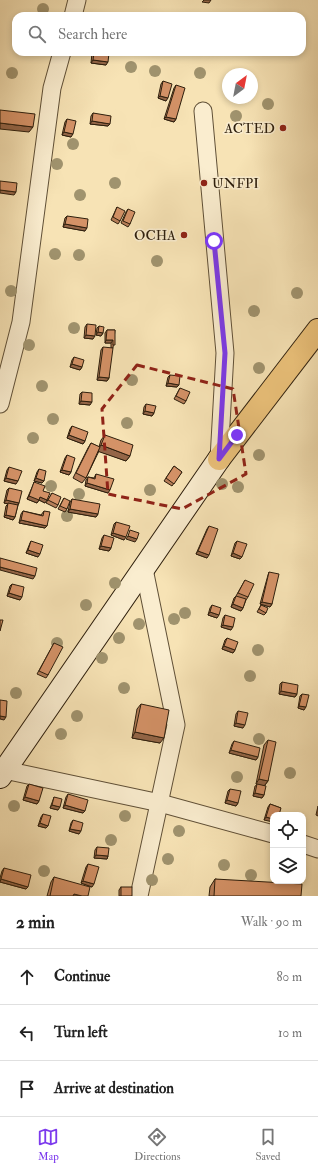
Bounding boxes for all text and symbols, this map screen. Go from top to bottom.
search box [12,12,306,56]
icon: search [26,23,48,45]
text: Search here [58,25,127,44]
north arrow [222,68,258,104]
place label: ACTED [223,120,275,137]
marker: ACTED [278,123,288,133]
place label: UNFPI [212,175,259,192]
marker: UNFPI [199,178,209,188]
place label: OCHA [134,227,176,244]
marker: OCHA [179,230,189,240]
route start [205,232,223,250]
route end [228,426,246,444]
map controls [270,812,306,884]
button: locate [270,812,306,848]
button: layers [270,848,306,884]
text: 2 min [16,912,55,933]
text: Walk · 90 m [241,914,302,930]
icon: ahead [16,966,38,988]
text: Continue [54,967,110,986]
text: 80 m [276,969,302,985]
icon: left [16,1022,38,1044]
text: Turn left [54,1023,108,1042]
text: 10 m [278,1025,302,1041]
icon: arrive [16,1078,38,1100]
text: Arrive at destination [54,1079,174,1098]
tab: Map [37,1126,59,1163]
tab: Directions [134,1126,181,1163]
tab: Saved [255,1126,281,1163]

